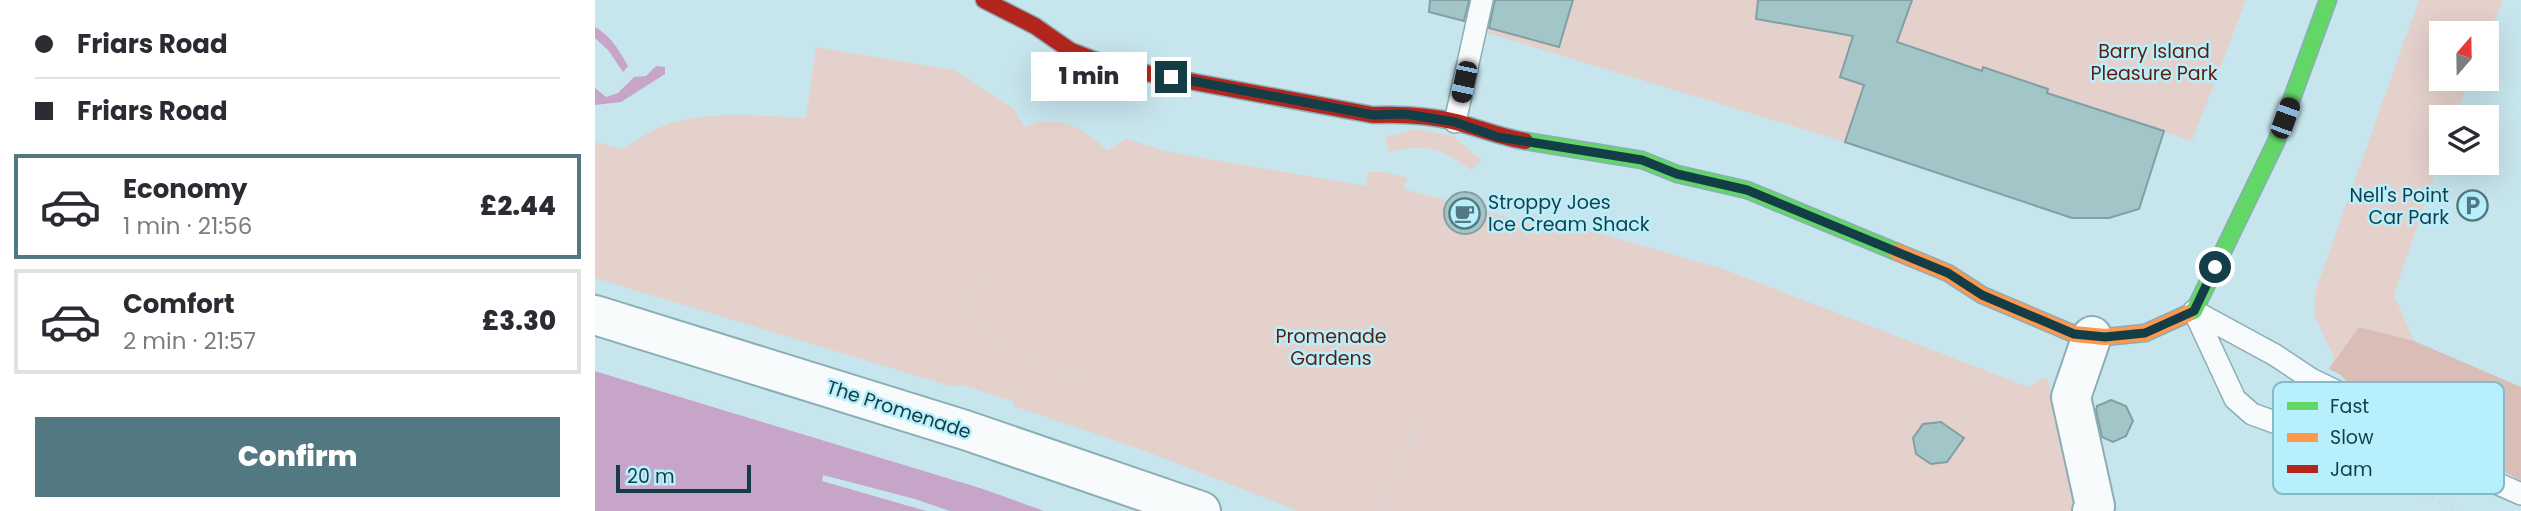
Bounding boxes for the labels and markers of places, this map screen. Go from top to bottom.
place label: Nell's Point Car Park [2350,182,2449,231]
place label: Stroppy Joes Ice Cream Shack [1488,189,1650,238]
parking icon: Nell's Point Car Park [2455,189,2489,223]
cafe icon: Stroppy Joes Ice Cream Shack [1448,196,1482,230]

